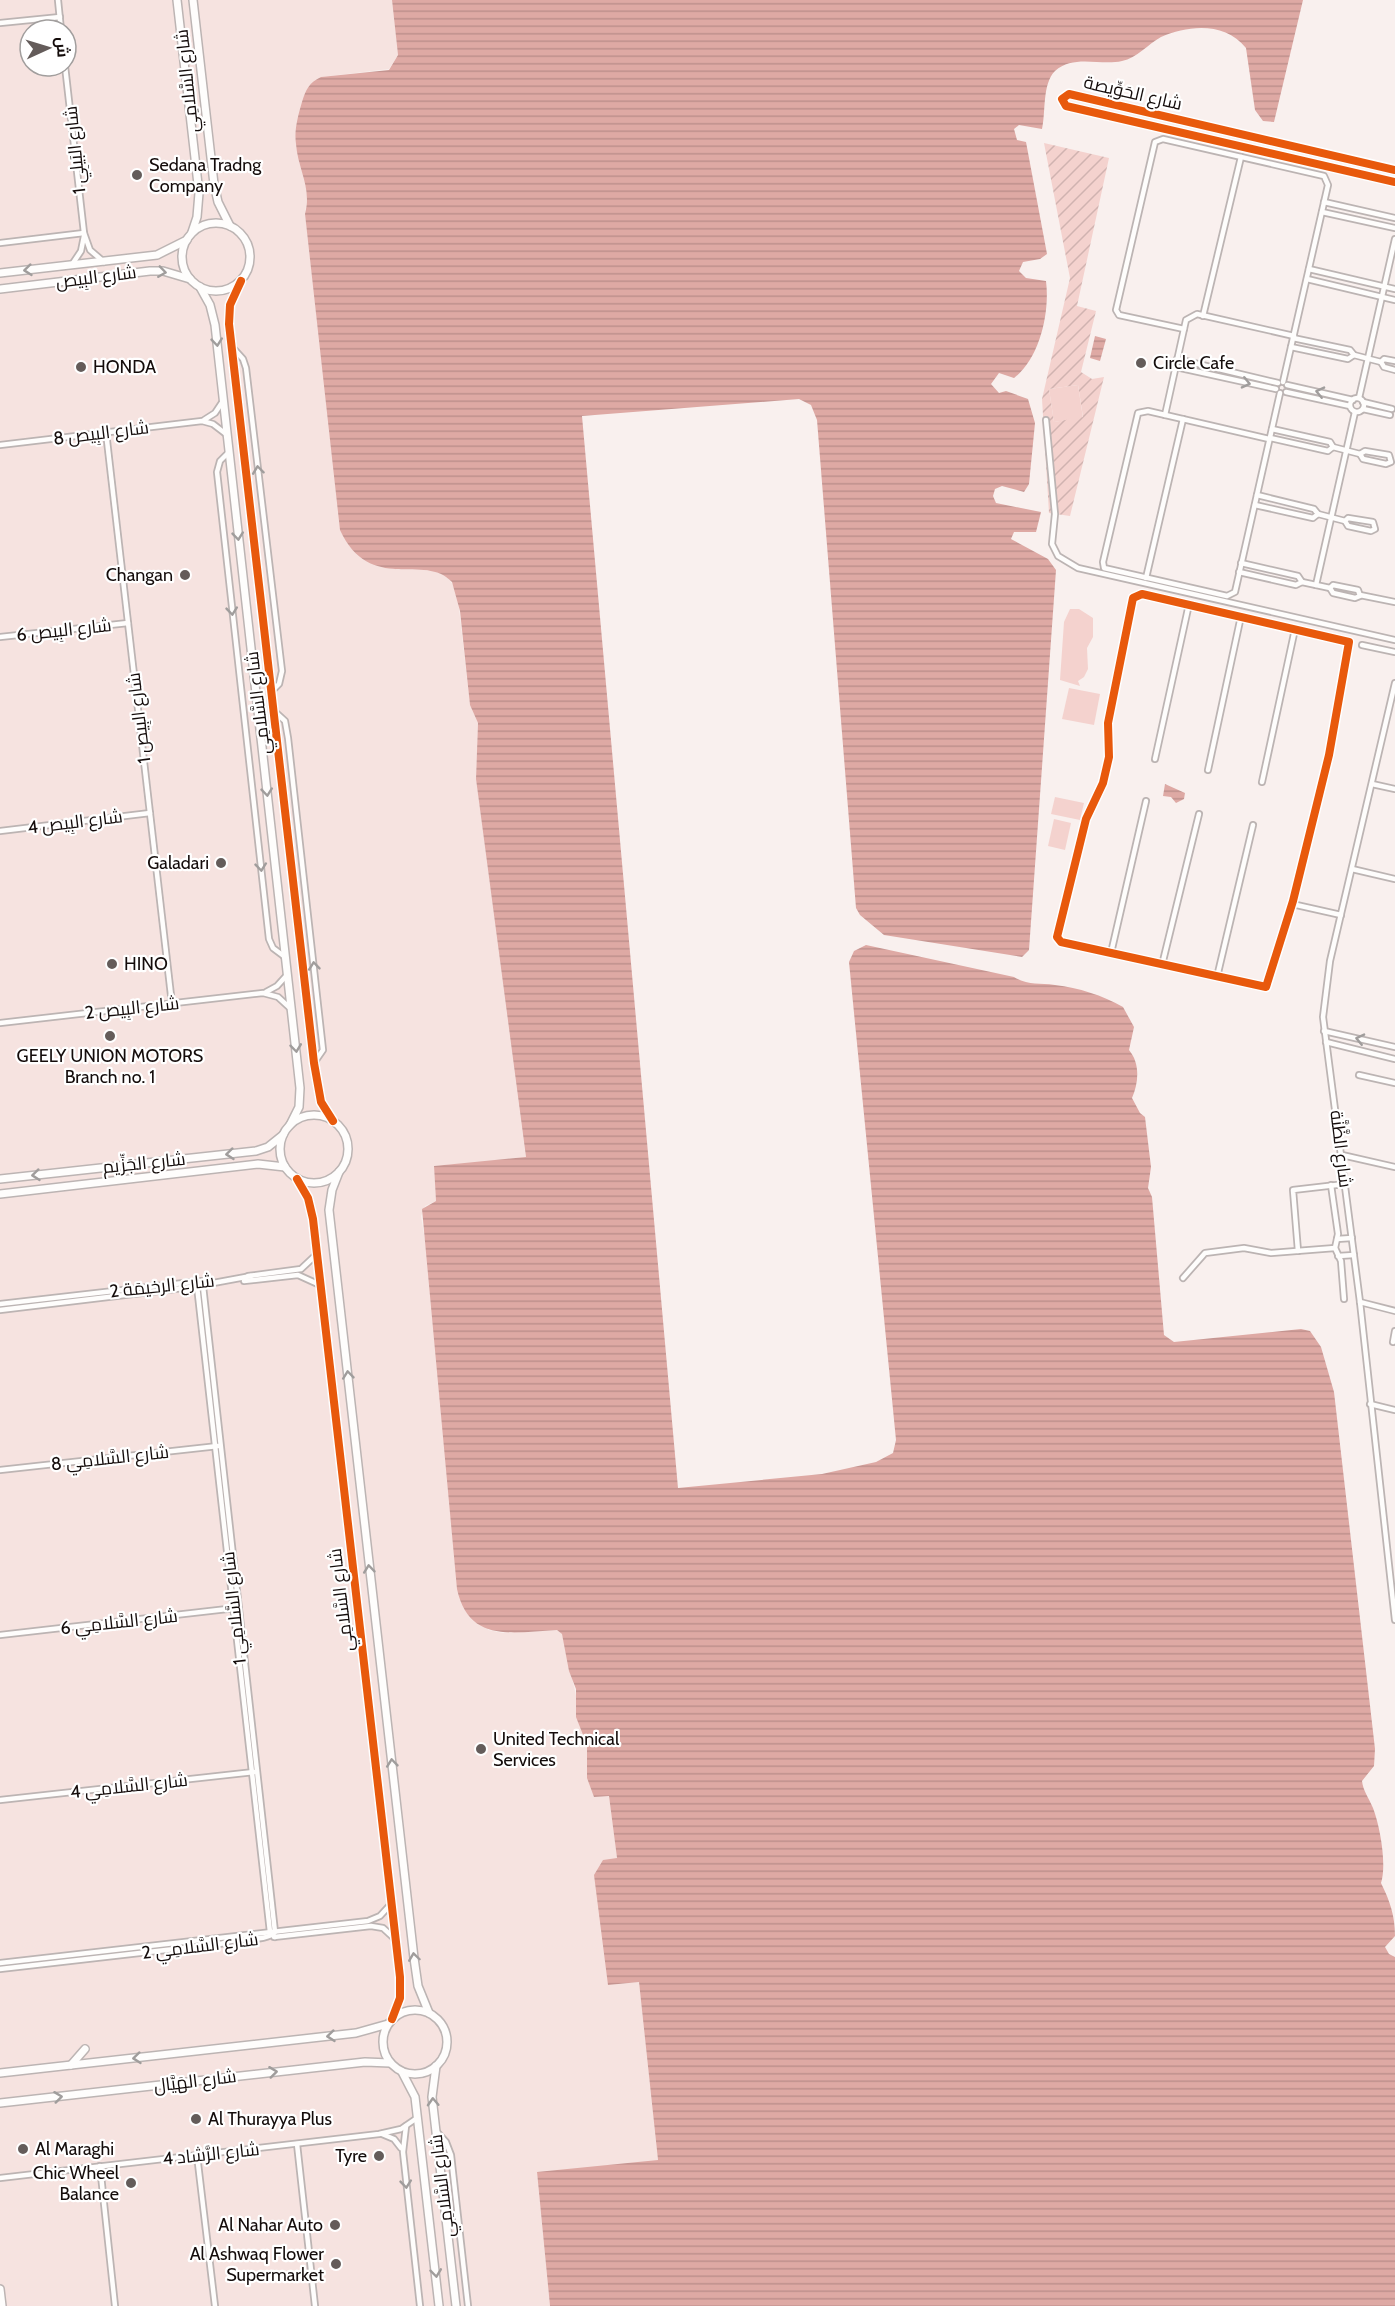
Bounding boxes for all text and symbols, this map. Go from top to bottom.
north arrow [18,18,78,78]
street label: شارع السَّلامِي [171,28,206,134]
text: ش [52,36,73,58]
street label: شارع الحَوِّيصة [1081,71,1184,116]
street label: شارع البَيلِي 1 [59,105,94,195]
place label: Sedana Tradng Company [149,154,262,197]
marker: Sedana Tradng Company [130,168,144,182]
street label: شارع البِيص [54,261,138,294]
one-way arrow [24,263,33,276]
one-way arrow [158,266,167,278]
one-way arrow [210,337,223,346]
place label: Circle Cafe [1153,352,1234,374]
place label: HONDA [93,356,156,378]
marker: Circle Cafe [1134,356,1148,370]
marker: HONDA [74,360,88,374]
one-way arrow [1241,375,1251,388]
one-way arrow [1315,387,1325,400]
street label: شارع البِيص 8 [52,416,150,451]
one-way arrow [252,466,265,475]
one-way arrow [231,531,244,540]
place label: Changan [106,564,173,586]
marker: Changan [178,568,192,582]
one-way arrow [226,606,238,615]
street label: شارع البِيص 6 [15,614,113,647]
street label: شارع السَّلامِي [241,650,278,756]
street label: شارع البِيص 1 [123,671,156,765]
one-way arrow [260,787,273,797]
street label: شارع البِيص 4 [26,805,124,840]
place label: Galadari [147,852,209,874]
marker: Galadari [214,856,228,870]
one-way arrow [255,863,267,872]
place label: HINO [124,953,168,975]
marker: HINO [105,957,119,971]
one-way arrow [308,962,321,971]
street label: شارع البِيص 2 [84,992,180,1025]
marker: GEELY UNION MOTORS Branch no. 1 [103,1029,117,1043]
one-way arrow [1355,1033,1365,1046]
one-way arrow [289,1044,301,1053]
place label: GEELY UNION MOTORS Branch no. 1 [17,1045,203,1088]
street label: شارع الظَّنَّة [1324,1109,1357,1189]
street label: شارع الجَزِّيم [101,1146,187,1179]
one-way arrow [225,1147,234,1159]
one-way arrow [32,1169,41,1181]
street label: شارع الرخيمَة 2 [108,1270,216,1303]
one-way arrow [342,1371,355,1380]
street label: شارع السَّلامِي 8 [50,1441,170,1478]
street label: شارع السَّلامِي [324,1547,361,1653]
street label: شارع السَّلامِي 1 [217,1550,254,1666]
one-way arrow [364,1565,376,1574]
street label: شارع السَّلامِي 6 [59,1605,179,1642]
place label: United Technical Services [493,1728,620,1771]
marker: United Technical Services [474,1742,488,1756]
one-way arrow [386,1758,398,1768]
street label: شارع السَّلامِي 4 [69,1769,189,1806]
street label: شارع السَّلامِي 2 [140,1928,260,1967]
one-way arrow [408,1952,420,1961]
one-way arrow [326,2029,336,2042]
one-way arrow [133,2051,142,2063]
street label: شارع الهَيَّال [152,2065,238,2098]
one-way arrow [268,2066,277,2079]
one-way arrow [54,2091,63,2104]
one-way arrow [426,2097,439,2106]
place label: Al Thurayya Plus [208,2108,332,2130]
marker: Al Thurayya Plus [189,2112,203,2126]
street label: شارع السَّلامِي [425,2133,462,2239]
place label: Al Maraghi [35,2138,114,2160]
street label: شارع الرَّشاد 4 [161,2138,261,2171]
marker: Al Maraghi [16,2142,30,2156]
place label: Tyre [335,2145,367,2167]
marker: Tyre [372,2149,386,2163]
place label: Chic Wheel Balance [33,2162,120,2205]
marker: Chic Wheel Balance [124,2176,138,2190]
one-way arrow [399,2179,412,2189]
place label: Al Nahar Auto [218,2214,323,2236]
marker: Al Nahar Auto [328,2218,342,2232]
place label: Al Ashwaq Flower Supermarket [190,2243,324,2286]
marker: Al Ashwaq Flower Supermarket [329,2257,343,2271]
one-way arrow [429,2269,441,2278]

